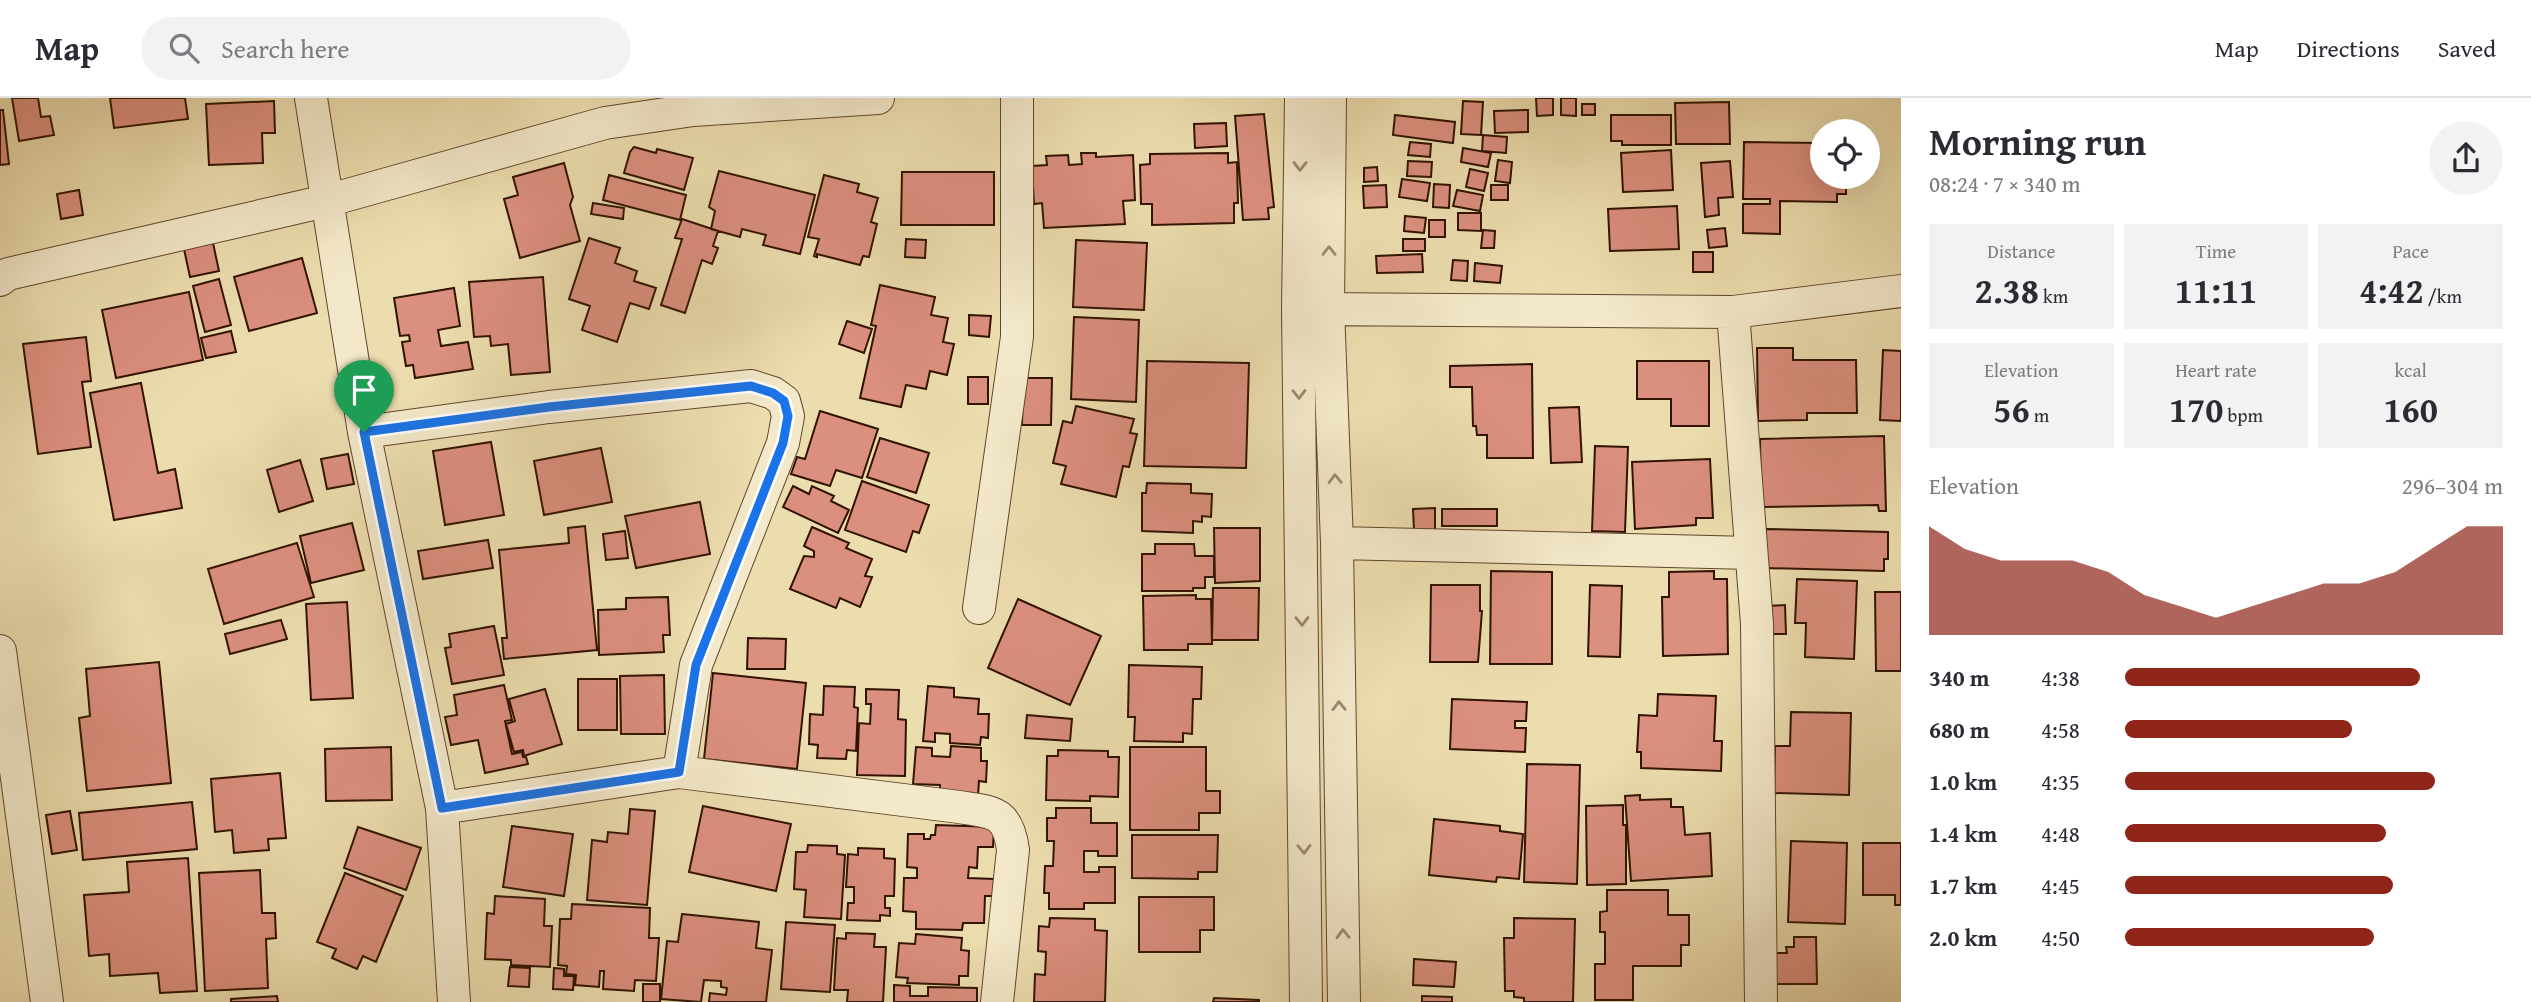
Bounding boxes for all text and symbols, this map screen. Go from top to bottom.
search box [141,17,631,80]
text: Map [35,24,99,72]
icon: search [165,29,203,67]
text: Search here [221,29,349,68]
text: Map [2215,31,2259,66]
text: Directions [2297,31,2400,66]
text: Saved [2438,31,2496,66]
text: Morning run [1929,113,2146,169]
map controls [1810,119,1880,189]
button: locate [1810,119,1880,189]
button: share [2429,121,2503,195]
one-way arrow [1292,161,1308,172]
text: 08:24 · 7 × 340 m [1929,167,2081,200]
text: Distance [1987,237,2055,265]
text: Time [2196,237,2236,265]
text: Pace [2392,237,2429,265]
one-way arrow [1321,246,1337,256]
text: 2.38 [1975,265,2039,316]
text: 11:11 [2175,265,2257,316]
text: 4:42 [2359,265,2424,316]
text: km [2039,282,2068,310]
text: /km [2424,282,2462,310]
text: Elevation [1984,356,2059,384]
text: Heart rate [2175,356,2257,384]
text: kcal [2394,356,2427,384]
pin [334,360,394,432]
icon: arrive [345,371,383,409]
text: 56 [1993,384,2030,435]
text: 170 [2169,384,2223,435]
text: 160 [2383,384,2438,435]
one-way arrow [1291,389,1307,399]
text: m [2030,401,2049,429]
text: bpm [2223,401,2263,429]
text: Elevation [1929,469,2019,502]
text: 296–304 m [2402,469,2503,502]
one-way arrow [1327,473,1342,484]
one-way arrow [1294,616,1309,627]
text: 340 m [1929,661,1990,694]
text: 4:38 [2041,661,2080,694]
one-way arrow [1331,701,1347,711]
text: 680 m [1929,713,1990,746]
text: 4:58 [2041,713,2080,746]
text: 1.0 km [1929,765,1997,798]
text: 4:35 [2041,765,2080,798]
text: 1.4 km [1929,817,1997,850]
text: 4:48 [2041,817,2080,850]
one-way arrow [1296,844,1312,854]
text: 1.7 km [1929,869,1997,902]
text: 4:45 [2041,869,2080,902]
text: 2.0 km [1929,921,1997,954]
text: 4:50 [2041,921,2080,954]
one-way arrow [1335,928,1351,939]

